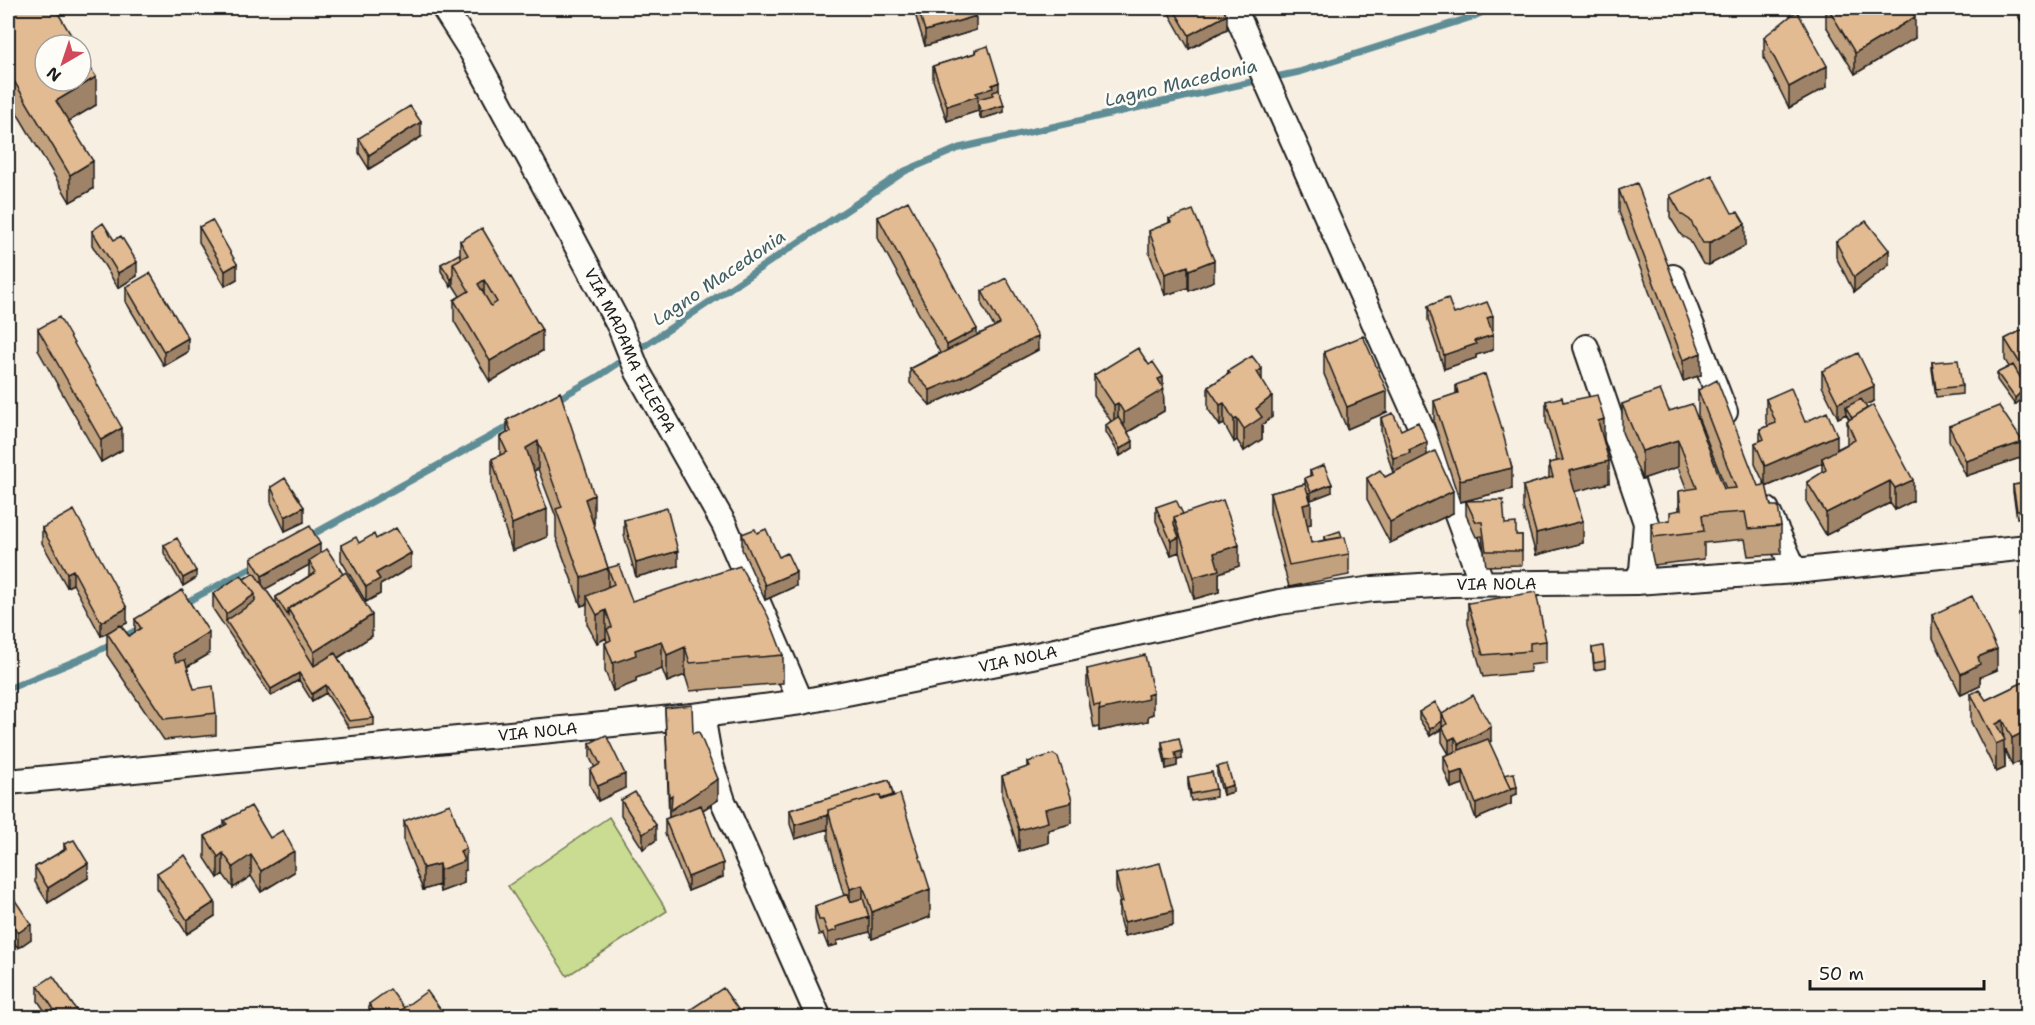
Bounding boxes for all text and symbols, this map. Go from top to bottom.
north arrow [33,33,93,93]
water label: Lagno Macedonia [1102,54,1260,112]
text: N [42,62,65,86]
water label: Lagno Macedonia [648,224,790,332]
street label: VIA MADAMA FILEPPA [580,264,681,437]
street label: VIA NOLA [1456,573,1537,594]
street label: VIA NOLA [976,640,1059,677]
street label: VIA NOLA [497,717,578,746]
scale bar [1810,953,1984,991]
text: 50 m [1819,962,1864,986]

